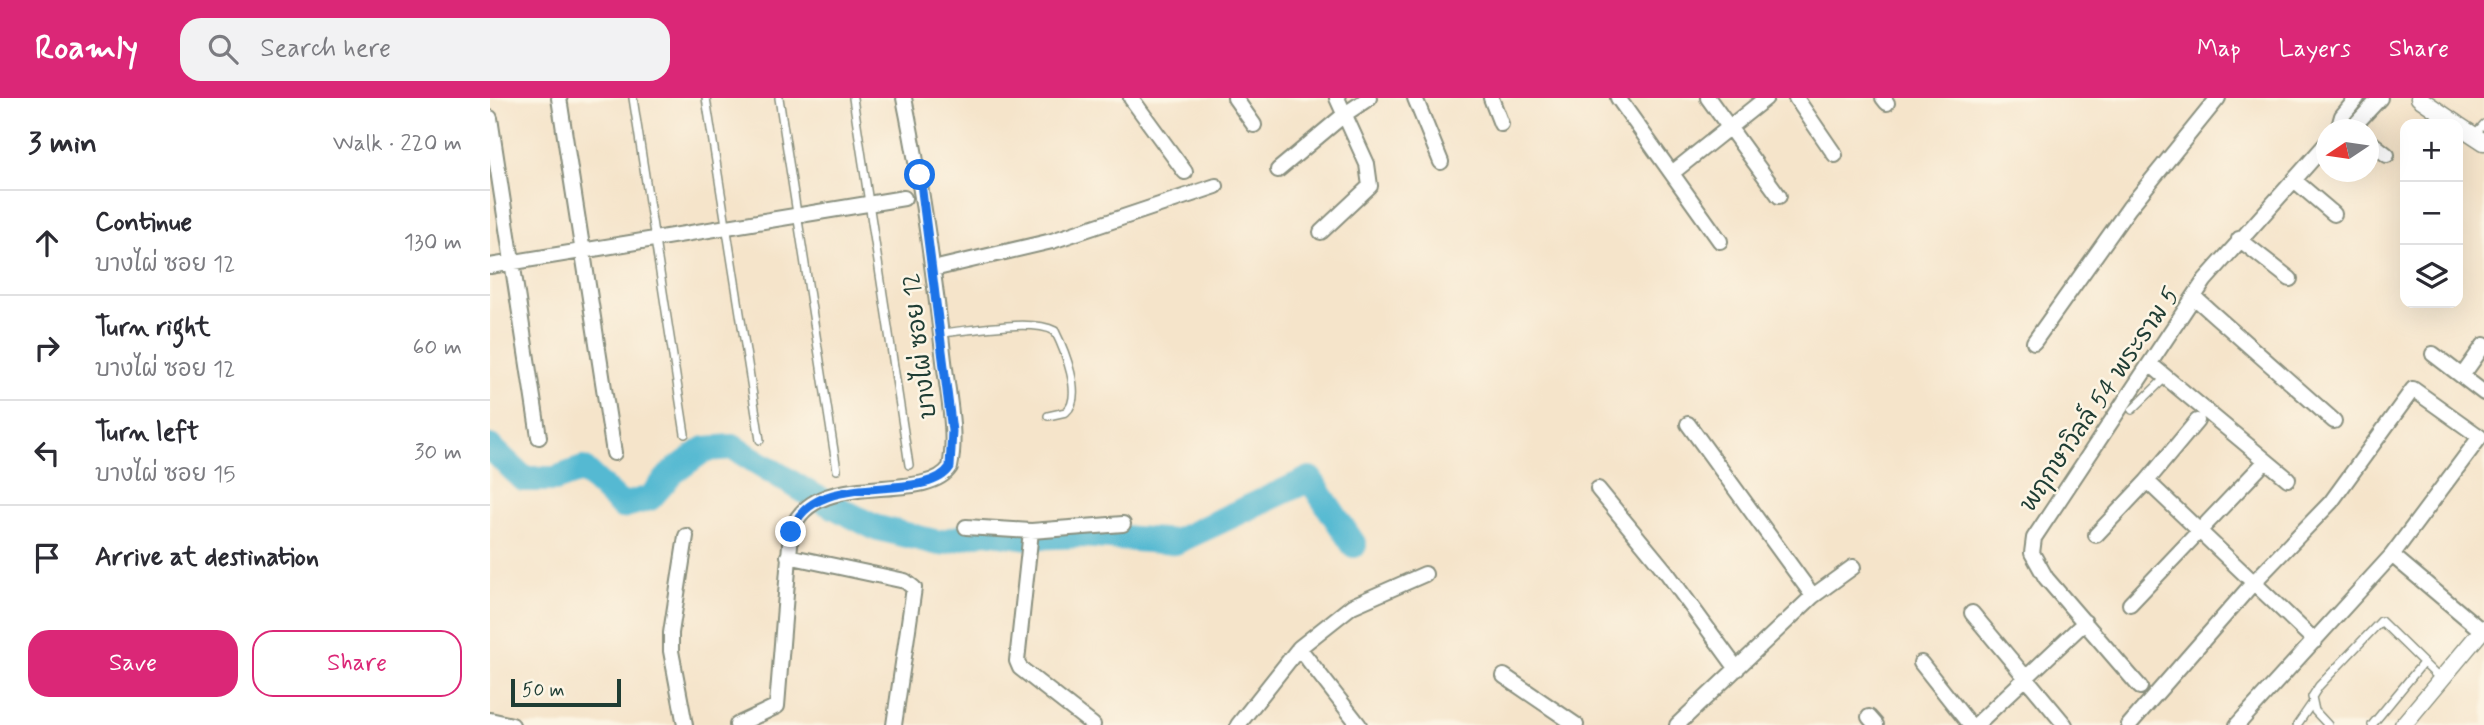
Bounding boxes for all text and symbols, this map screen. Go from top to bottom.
search box [180,18,670,81]
text: Roamly [35,27,138,71]
icon: search [204,30,242,68]
text: Search here [260,32,391,66]
text: Map [2197,34,2241,65]
text: Layers [2279,34,2351,65]
text: Share [2389,34,2449,65]
north arrow [2316,119,2379,182]
map controls [2400,119,2463,308]
button: + [2400,119,2463,182]
text: 3 min [28,124,97,163]
text: Walk · 220 m [333,129,462,159]
route start [904,159,935,190]
button: − [2400,182,2463,245]
text: Continue [95,206,192,240]
icon: ahead [28,224,66,262]
text: 130 m [404,228,462,258]
button: layers [2400,245,2463,308]
text: บางไผ่ ซอย 12 [95,250,235,280]
street label: บางไผ่ ซอย 12 [894,271,945,421]
street label: พฤกษาวิลล์ 54 พระราม 5 [2012,280,2187,518]
text: Turn right [95,311,211,345]
icon: right [28,329,66,367]
text: 60 m [413,333,462,363]
text: บางไผ่ ซอย 12 [95,355,235,385]
text: Turn left [95,416,199,450]
icon: left [28,434,66,472]
text: 30 m [414,438,462,468]
text: บางไผ่ ซอย 15 [95,460,235,490]
route end [775,516,806,547]
icon: arrive [28,539,66,577]
text: Arrive at destination [95,541,319,575]
button: Save [28,630,238,697]
button: Share [252,630,462,697]
scale bar [511,676,621,708]
text: 50 m [522,678,565,703]

